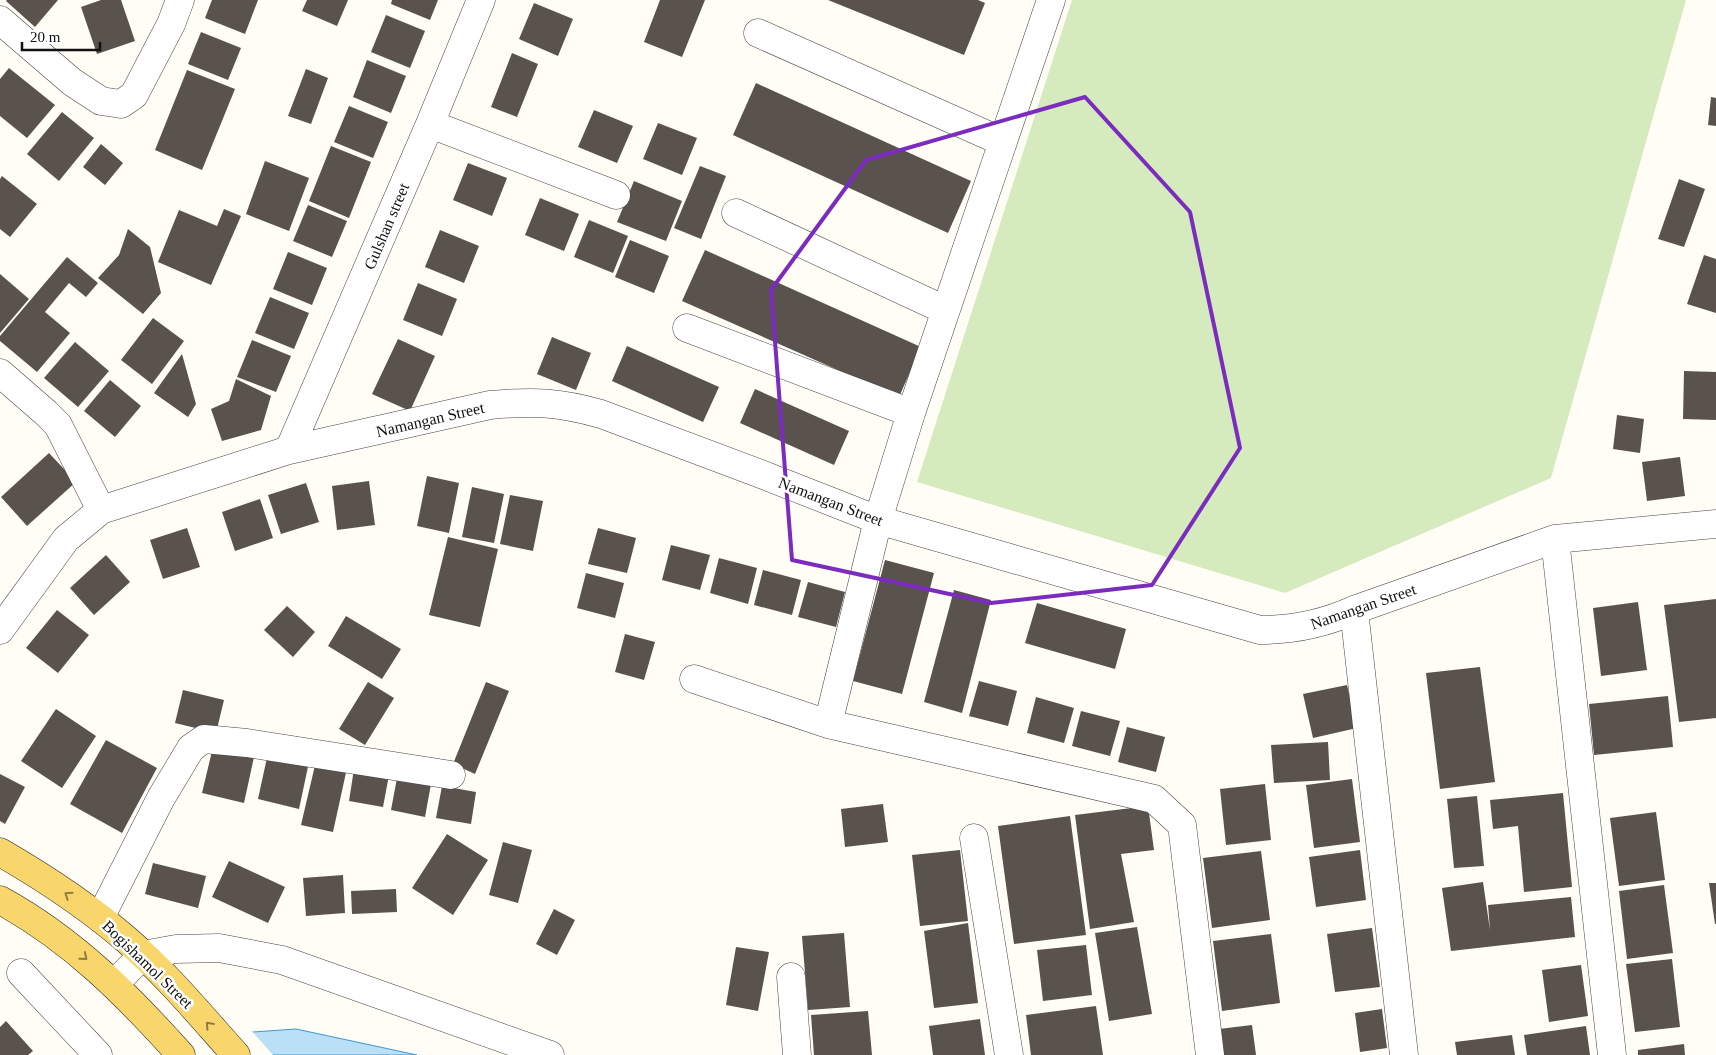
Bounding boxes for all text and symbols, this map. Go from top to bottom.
scale bar [22,20,100,52]
text: 20 m [30,29,61,45]
street label: Gulshan street [361,180,412,272]
street label: Namangan Street [374,399,487,441]
street label: Namangan Street [776,474,886,530]
street label: Namangan Street [1308,580,1419,633]
one-way arrow [64,892,73,901]
street label: Bogishamol Street [98,917,197,1013]
one-way arrow [78,951,87,960]
one-way arrow [206,1022,215,1031]

